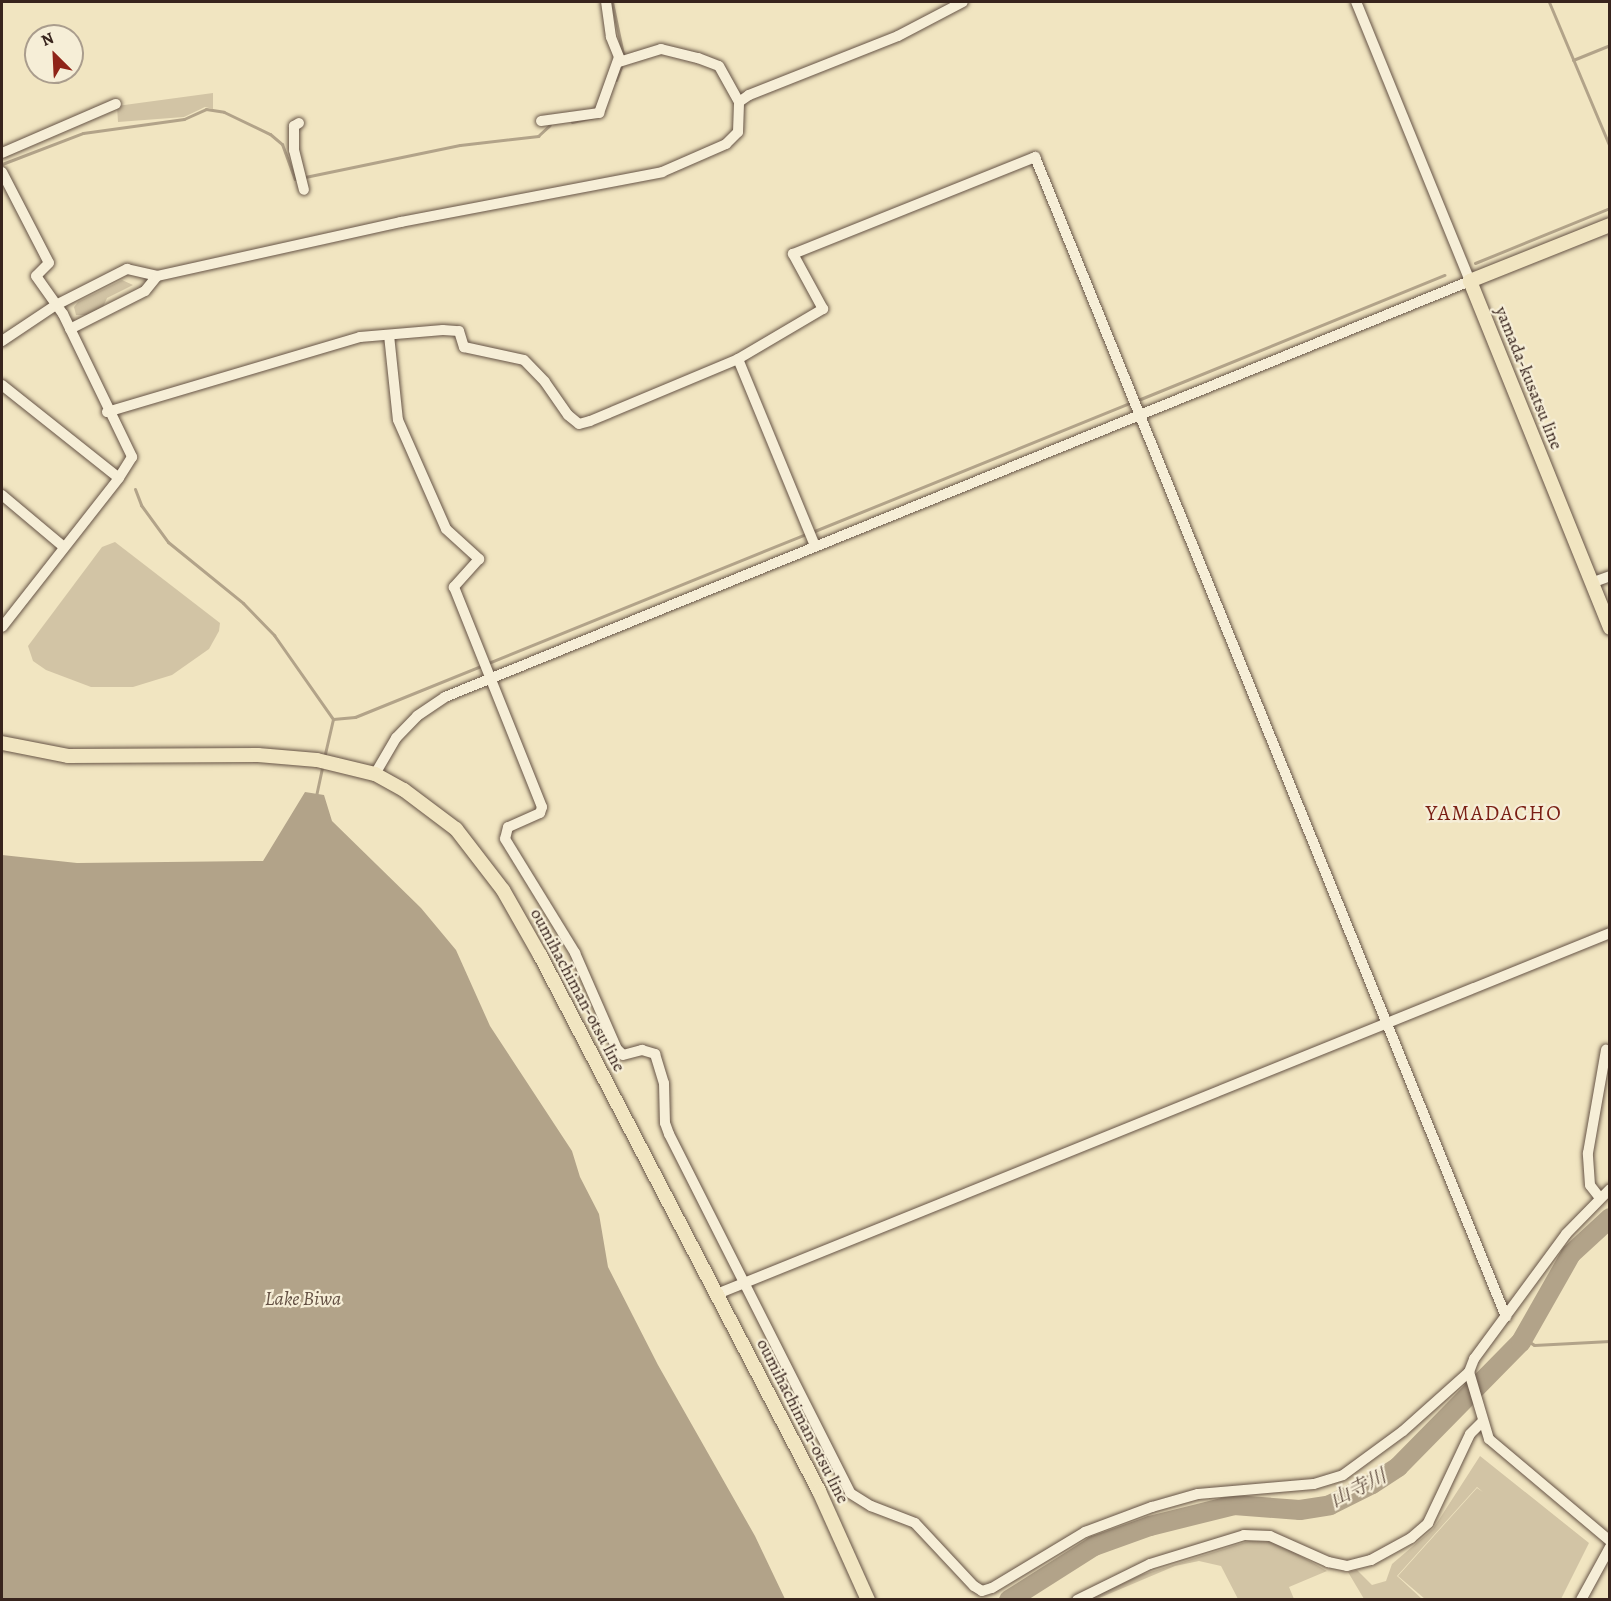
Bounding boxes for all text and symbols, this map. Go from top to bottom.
north arrow [24,24,84,84]
text: N [38,27,57,52]
street label: yamada-kusatsu line [1490,303,1568,453]
district label: YAMADACHO [1426,800,1562,826]
street label: oumihachiman-otsu line [526,905,630,1075]
water label: Lake Biwa [265,1286,341,1310]
street label: oumihachiman-otsu line [752,1335,854,1507]
water label: 山寺川 [1326,1464,1390,1512]

